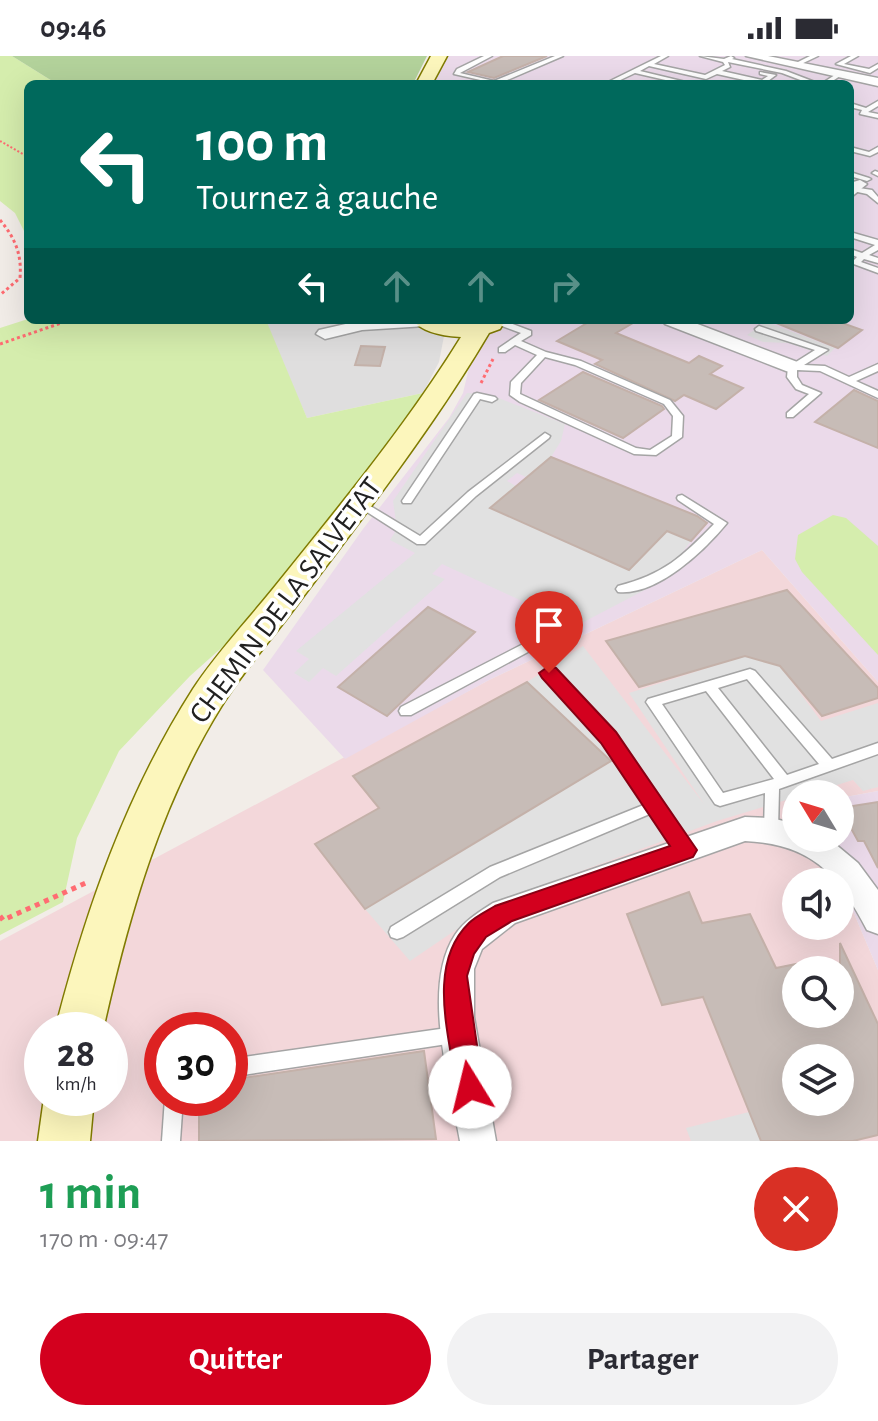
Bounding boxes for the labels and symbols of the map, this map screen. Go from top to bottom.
street label: CHEMIN DE LA SALVETAT [184,472,388,729]
pin [515,591,583,673]
north arrow [782,780,854,852]
speed limit sign: 30 [144,1012,248,1116]
position arrow [428,1045,512,1129]

